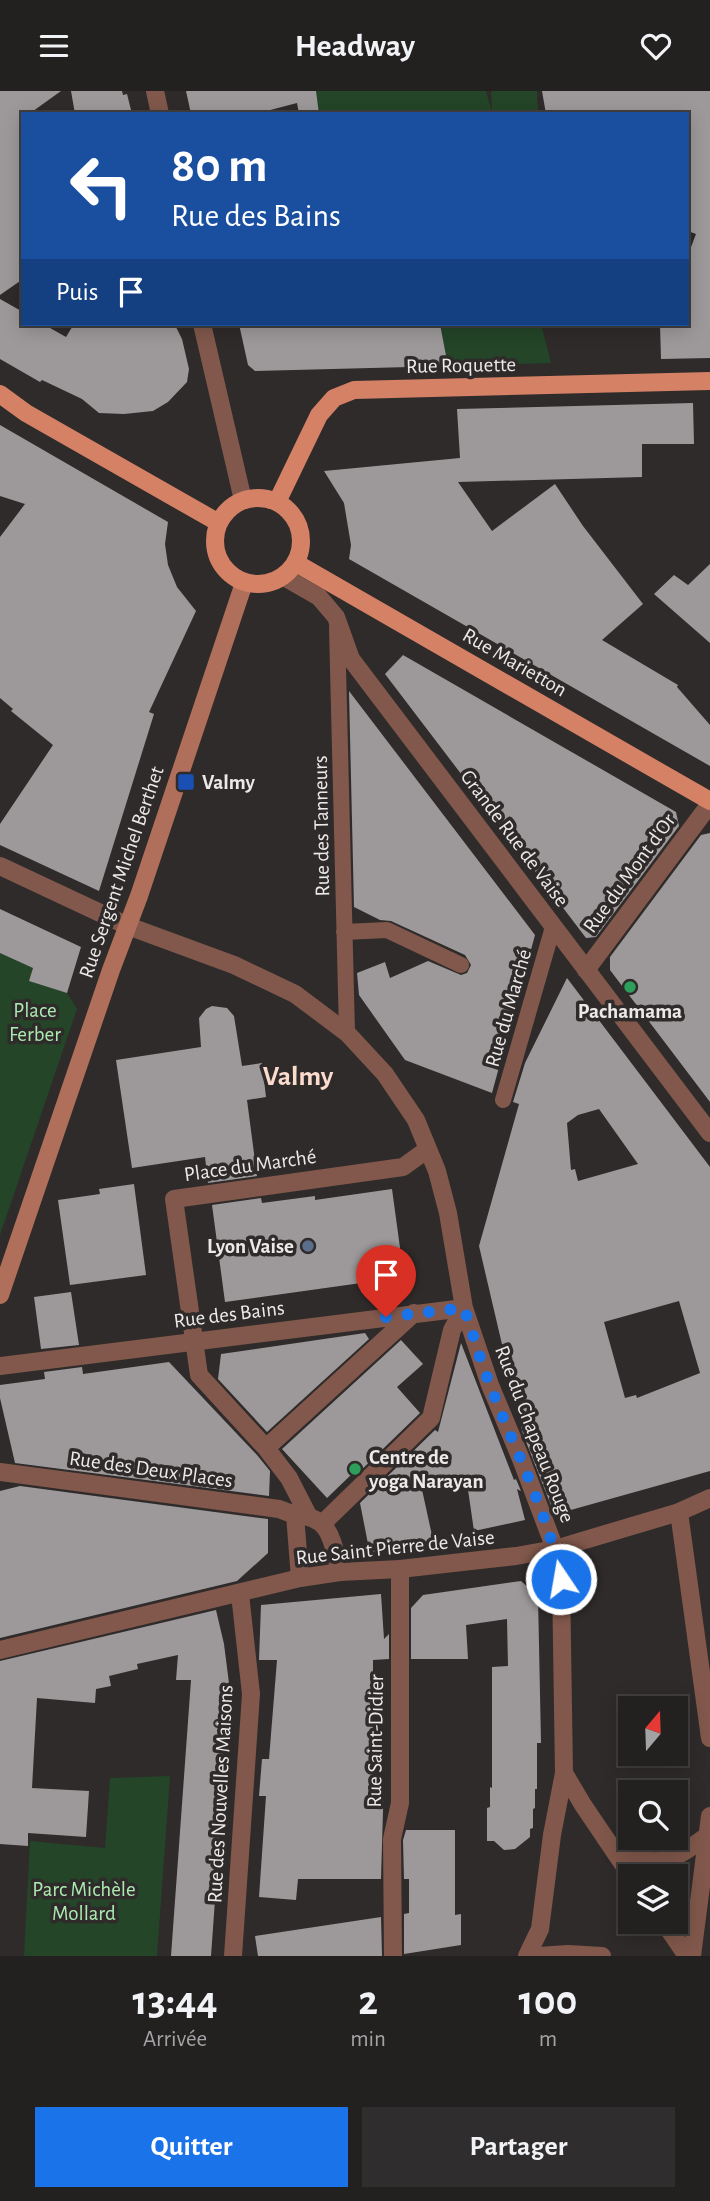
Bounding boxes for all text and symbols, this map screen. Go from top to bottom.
icon: menu [35,27,73,65]
icon: heart [637,27,675,65]
text: Headway [295,30,415,62]
icon: left [56,140,147,231]
text: 80 m [171,142,268,191]
text: Rue des Bains [171,200,341,232]
icon: arrive [112,273,150,311]
text: Puis [56,279,98,305]
street label: Rue Roquette [406,354,516,377]
street label: Rue Marietton [459,624,570,701]
street label: Rue des Tanneurs [310,755,333,897]
street label: Rue Sergent Michel Berthet [75,763,168,981]
street label: Grande Rue de Vaise [457,766,573,911]
marker: Valmy [176,772,196,792]
place label: Valmy [202,772,255,793]
street label: Rue du Mont d'Or [579,810,680,937]
street label: Rue du Marché [482,947,535,1069]
marker: Pachamama [622,979,638,995]
park label: Place Ferber [9,1000,61,1045]
place label: Pachamama [578,1001,682,1022]
district label: Valmy [263,1063,334,1091]
street label: Place du Marché [183,1146,318,1185]
place label: Lyon Vaise [207,1236,294,1257]
marker: Lyon Vaise [300,1238,316,1254]
pin [356,1245,416,1317]
icon: arrive [367,1256,405,1294]
street label: Rue des Bains [172,1297,286,1332]
street label: Rue du Chapeau Rouge [491,1343,578,1526]
place label: Centre de yoga Narayan [368,1447,484,1492]
street label: Rue des Deux Places [68,1448,234,1491]
marker: Centre de yoga Narayan [347,1461,363,1477]
street label: Rue Saint Pierre de Vaise [295,1527,495,1568]
position arrow [524,1542,598,1616]
street label: Rue Saint-Didier [364,1674,387,1808]
street label: Rue des Nouvelles Maisons [204,1684,237,1904]
north arrow [618,1696,688,1766]
map controls [618,1696,688,1934]
button: search [618,1780,688,1850]
button: layers [618,1864,688,1934]
park label: Parc Michèle Mollard [32,1879,136,1924]
text: 13:44 [133,1980,218,2022]
text: 2 [358,1980,378,2022]
text: 100 [519,1980,577,2022]
text: Arrivée [143,2028,207,2051]
text: min [350,2028,386,2051]
text: m [539,2028,557,2051]
button: Quitter [35,2107,348,2187]
button: Partager [362,2107,675,2187]

